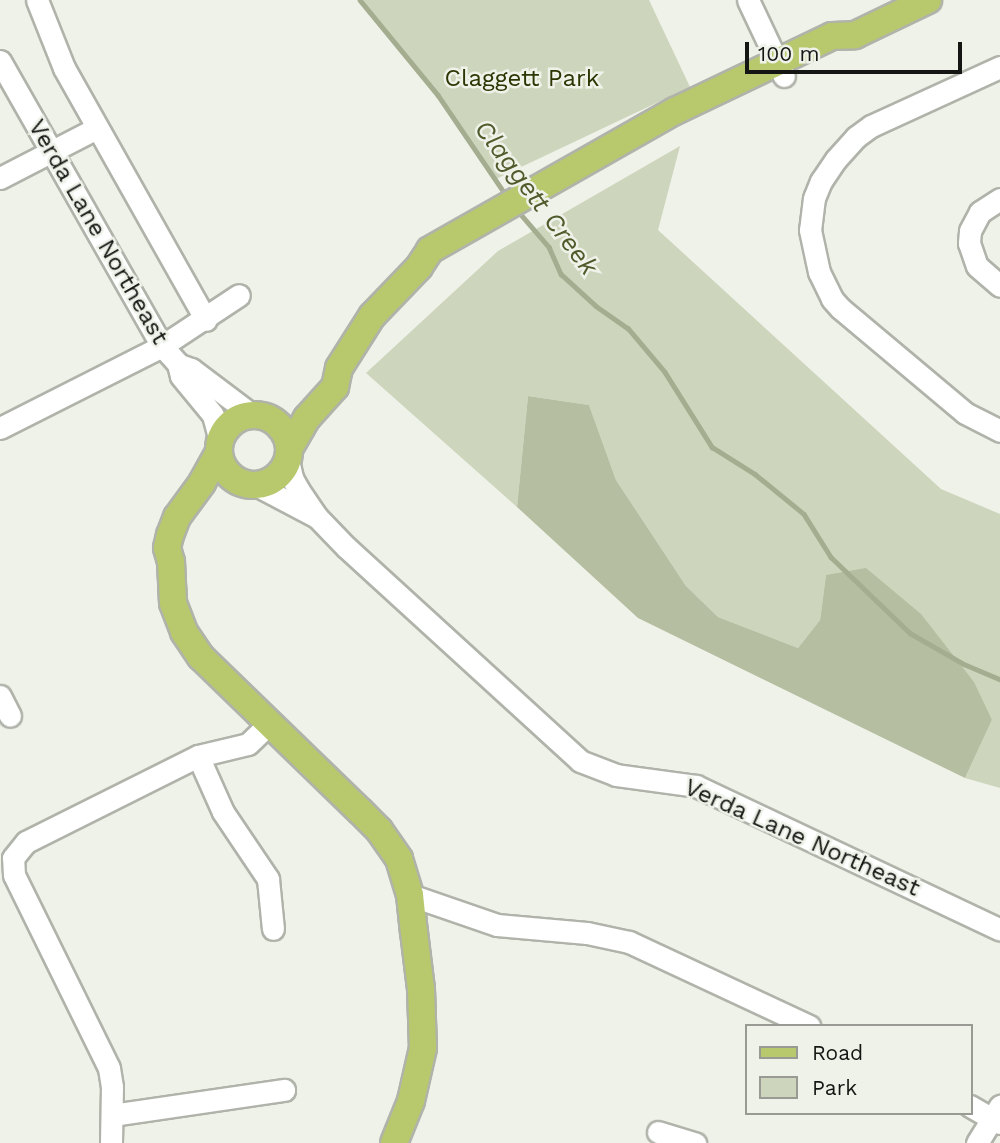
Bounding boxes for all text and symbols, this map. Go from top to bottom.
scale bar [748,28,965,72]
text: 100 m [758,41,820,66]
park label: Claggett Park [445,65,599,93]
street label: Verda Lane Northeast [22,114,174,350]
water label: Claggett Creek [468,114,604,282]
street label: Verda Lane Northeast [680,773,924,903]
legend [744,1024,972,1115]
text: Road [812,1040,863,1065]
text: Park [812,1075,857,1100]

